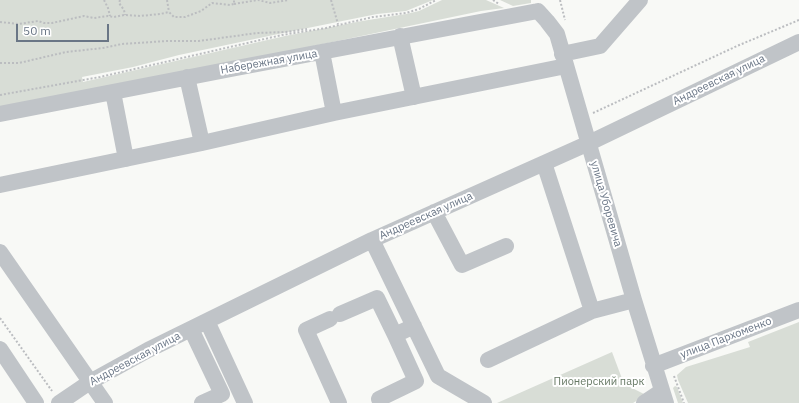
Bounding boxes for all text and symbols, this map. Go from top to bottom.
scale bar [18,16,111,42]
text: 50 m [23,23,51,38]
street label: Набережная улица [220,47,318,77]
street label: Андреевская улица [671,52,767,108]
street label: улица Уборевича [587,160,625,248]
street label: Андреевская улица [377,189,475,243]
street label: улица Пархоменко [679,315,773,361]
street label: Андреевская улица [87,329,183,389]
park label: Пионерский парк [554,375,644,389]

